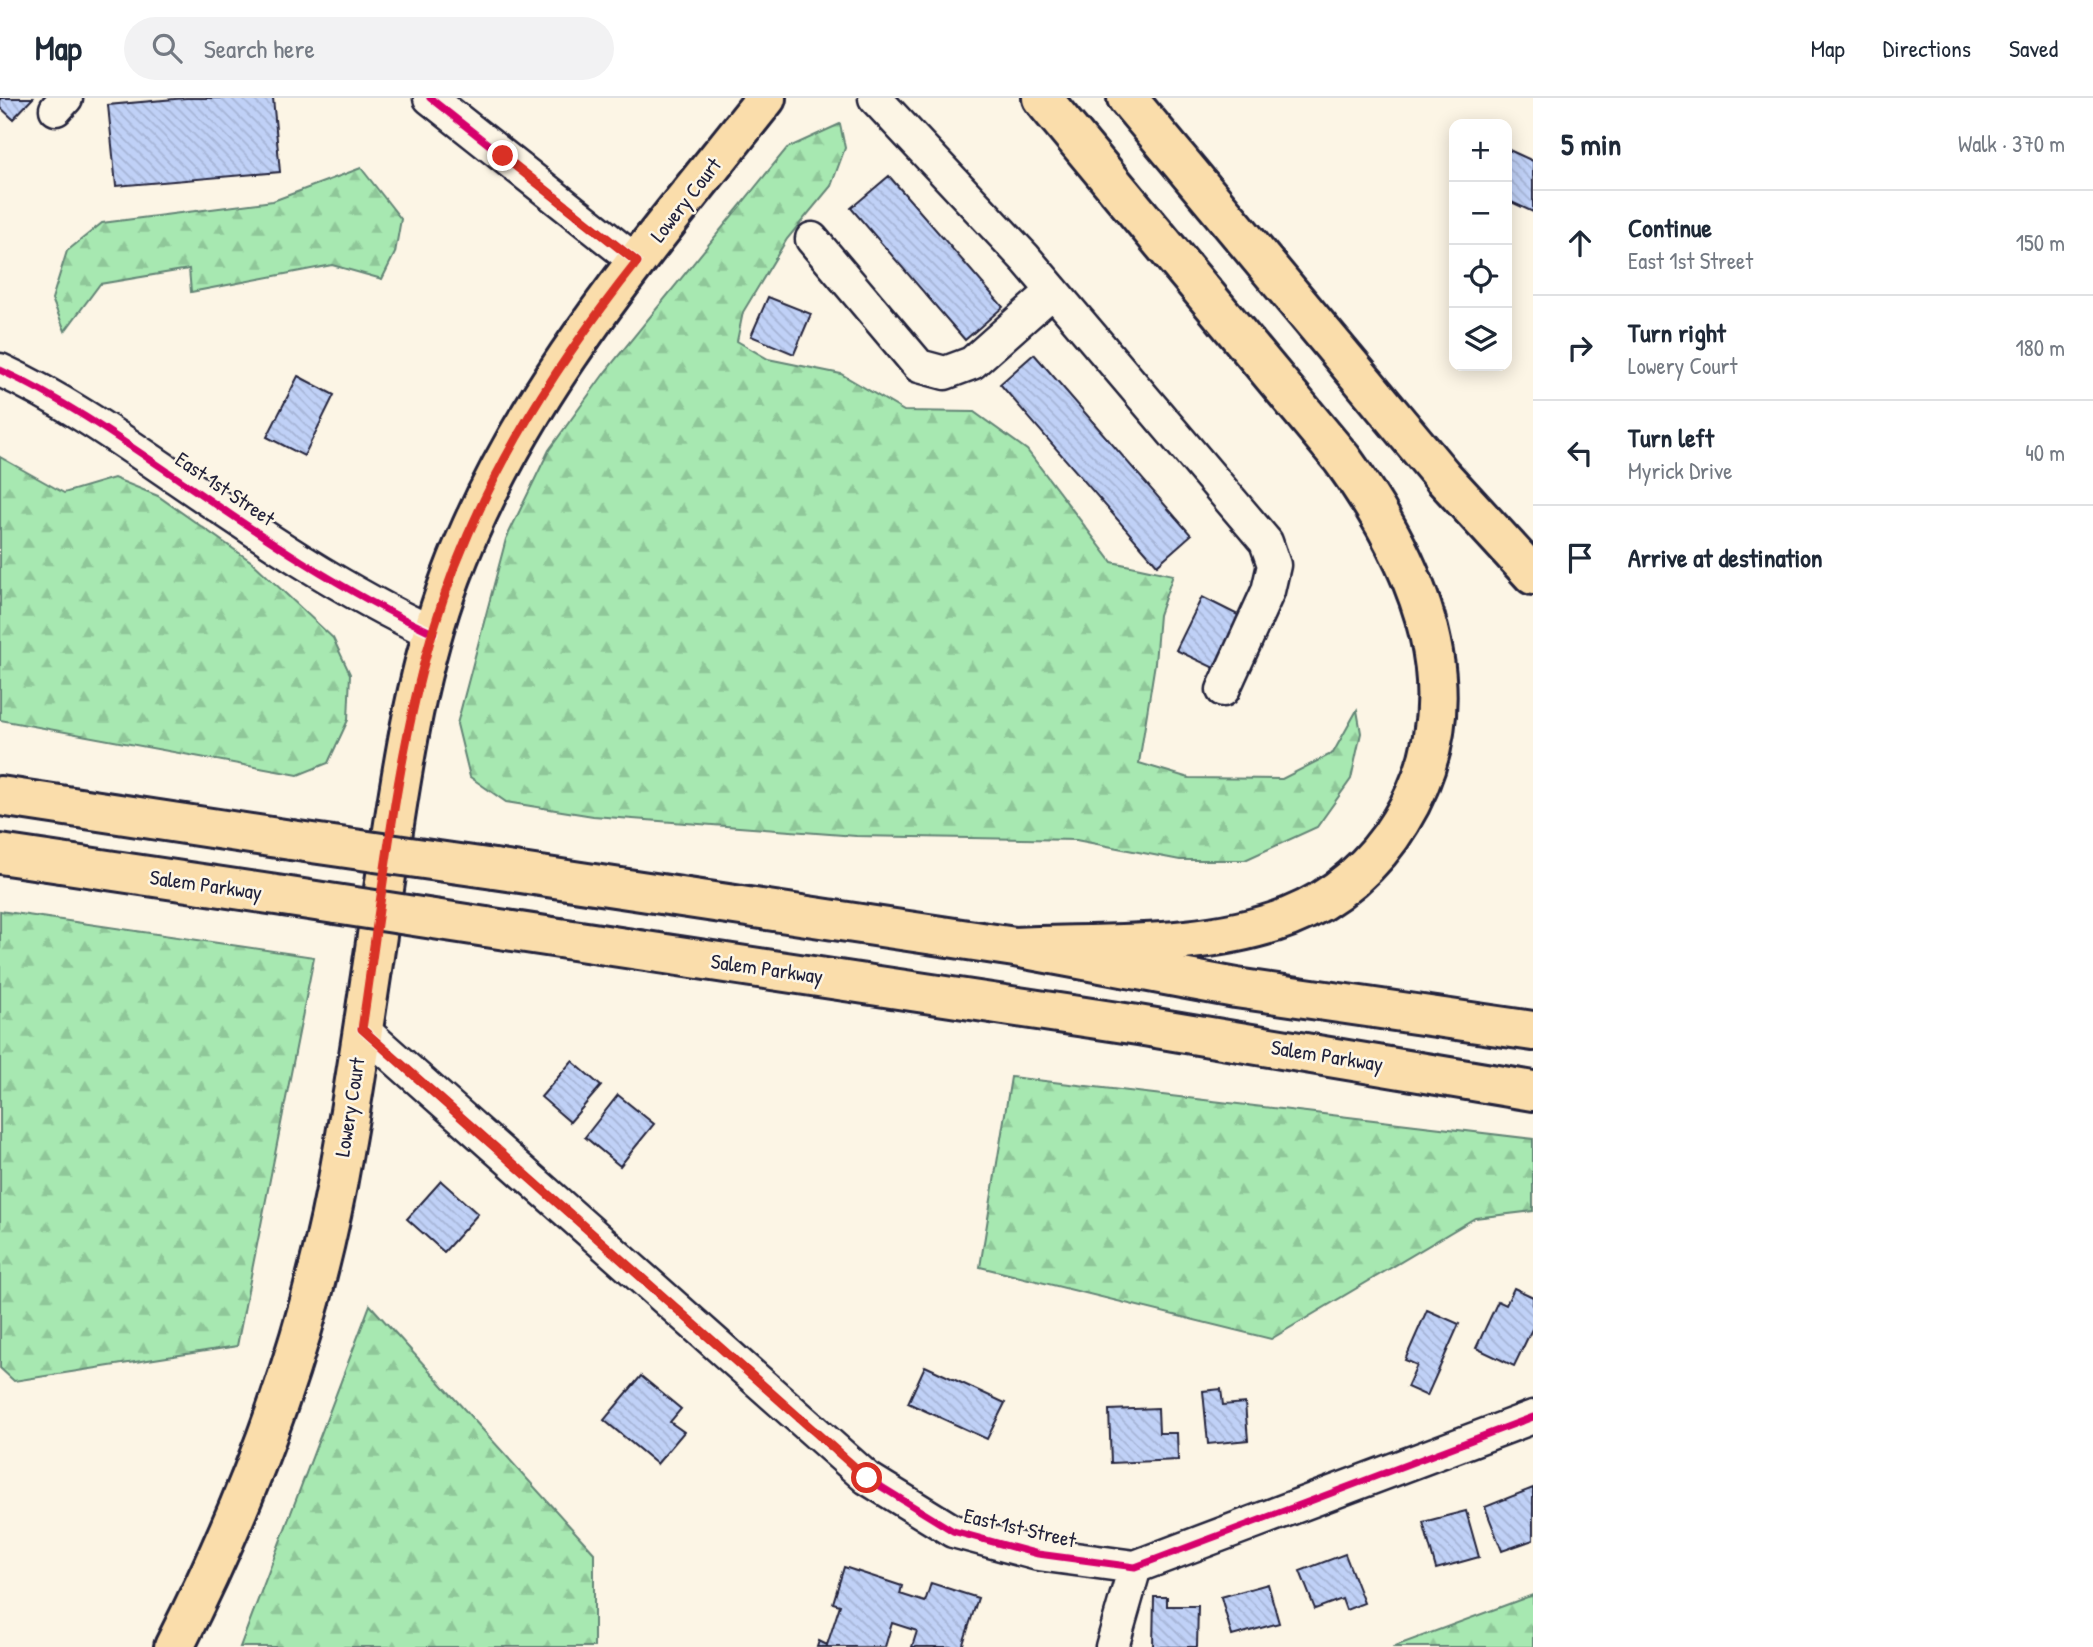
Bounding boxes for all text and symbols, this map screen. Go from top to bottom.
search box [124,17,614,80]
text: Map [35,26,82,70]
icon: search [148,29,186,67]
text: Search here [204,31,315,66]
text: Map [1811,32,1845,64]
text: Directions [1883,32,1971,64]
text: Saved [2009,32,2058,64]
map controls [1449,119,1512,371]
button: + [1449,119,1512,182]
text: 5 min [1561,124,1621,164]
text: Walk · 370 m [1958,128,2065,159]
route end [487,140,518,171]
street label: Lowery Court [643,151,728,248]
button: − [1449,182,1512,245]
text: Continue [1628,210,1712,245]
icon: ahead [1561,224,1599,262]
text: 150 m [2016,227,2065,258]
button: locate [1449,245,1512,308]
text: East 1st Street [1628,245,1753,276]
button: layers [1449,308,1512,371]
text: Turn right [1628,315,1726,350]
icon: right [1561,329,1599,367]
text: 180 m [2015,332,2065,363]
text: Lowery Court [1628,350,1737,381]
text: Turn left [1628,420,1714,455]
icon: left [1561,434,1599,472]
text: 40 m [2025,437,2065,468]
street label: East 1st Street [170,445,281,533]
text: Myrick Drive [1628,455,1732,486]
icon: arrive [1561,539,1599,577]
text: Arrive at destination [1628,540,1823,575]
street label: Salem Parkway [148,862,264,907]
street label: Salem Parkway [709,946,825,991]
street label: Salem Parkway [1269,1032,1385,1079]
street label: Lowery Court [327,1055,372,1158]
route start [851,1462,882,1493]
street label: East 1st Street [961,1501,1080,1555]

